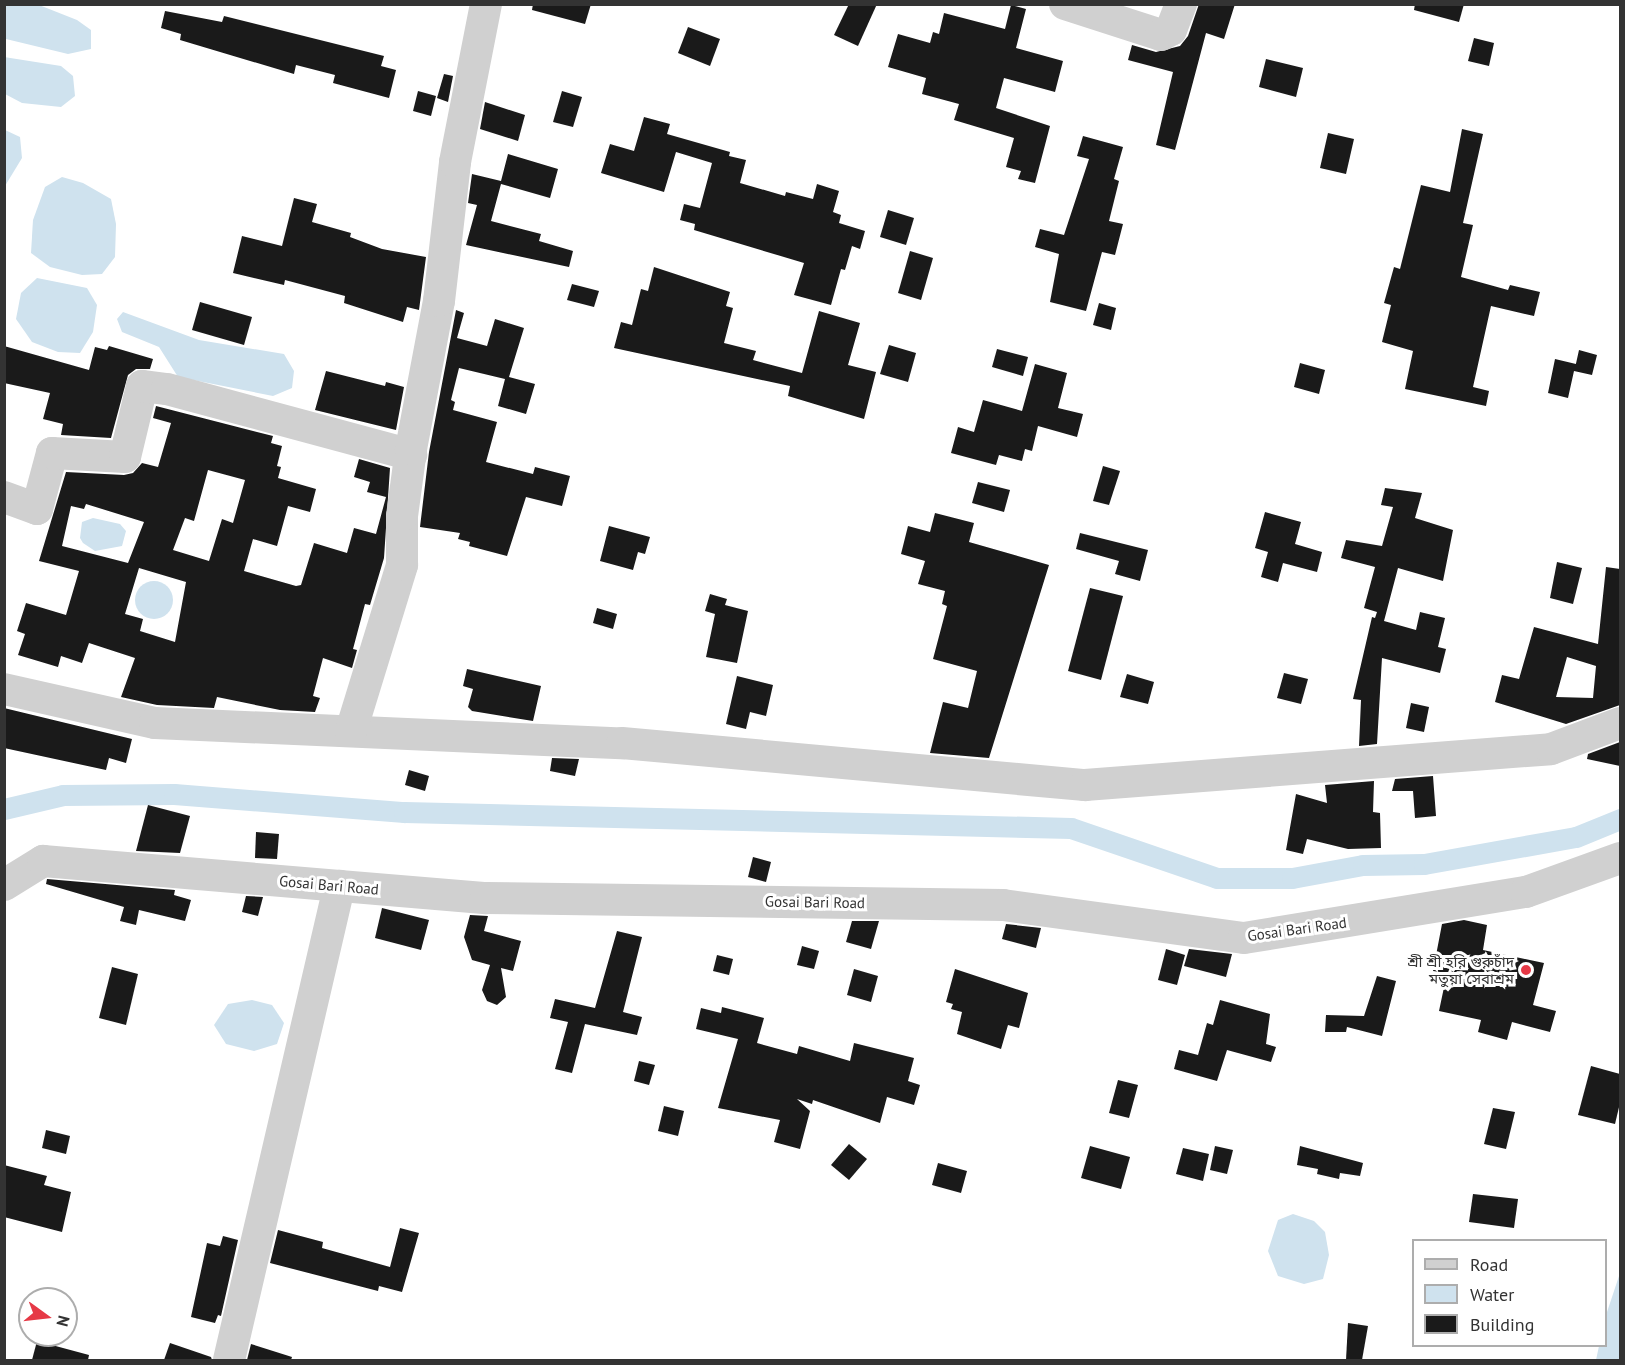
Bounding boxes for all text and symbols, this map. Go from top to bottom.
street label: Gosai Bari Road [278,872,380,898]
street label: Gosai Bari Road [765,892,865,912]
street label: Gosai Bari Road [1246,913,1348,945]
place label: শ্রী শ্রী হরি গুরুচাঁদ মতুয়া সেবাশ্রম [1408,952,1514,987]
marker: শ্রী শ্রী হরি গুরুচাঁদ মতুয়া সেবাশ্রম [1519,963,1533,977]
legend [1412,1239,1607,1347]
text: Road [1470,1253,1508,1276]
text: Water [1470,1283,1514,1306]
north arrow [18,1287,78,1347]
text: N [52,1313,74,1329]
text: Building [1470,1313,1534,1336]

